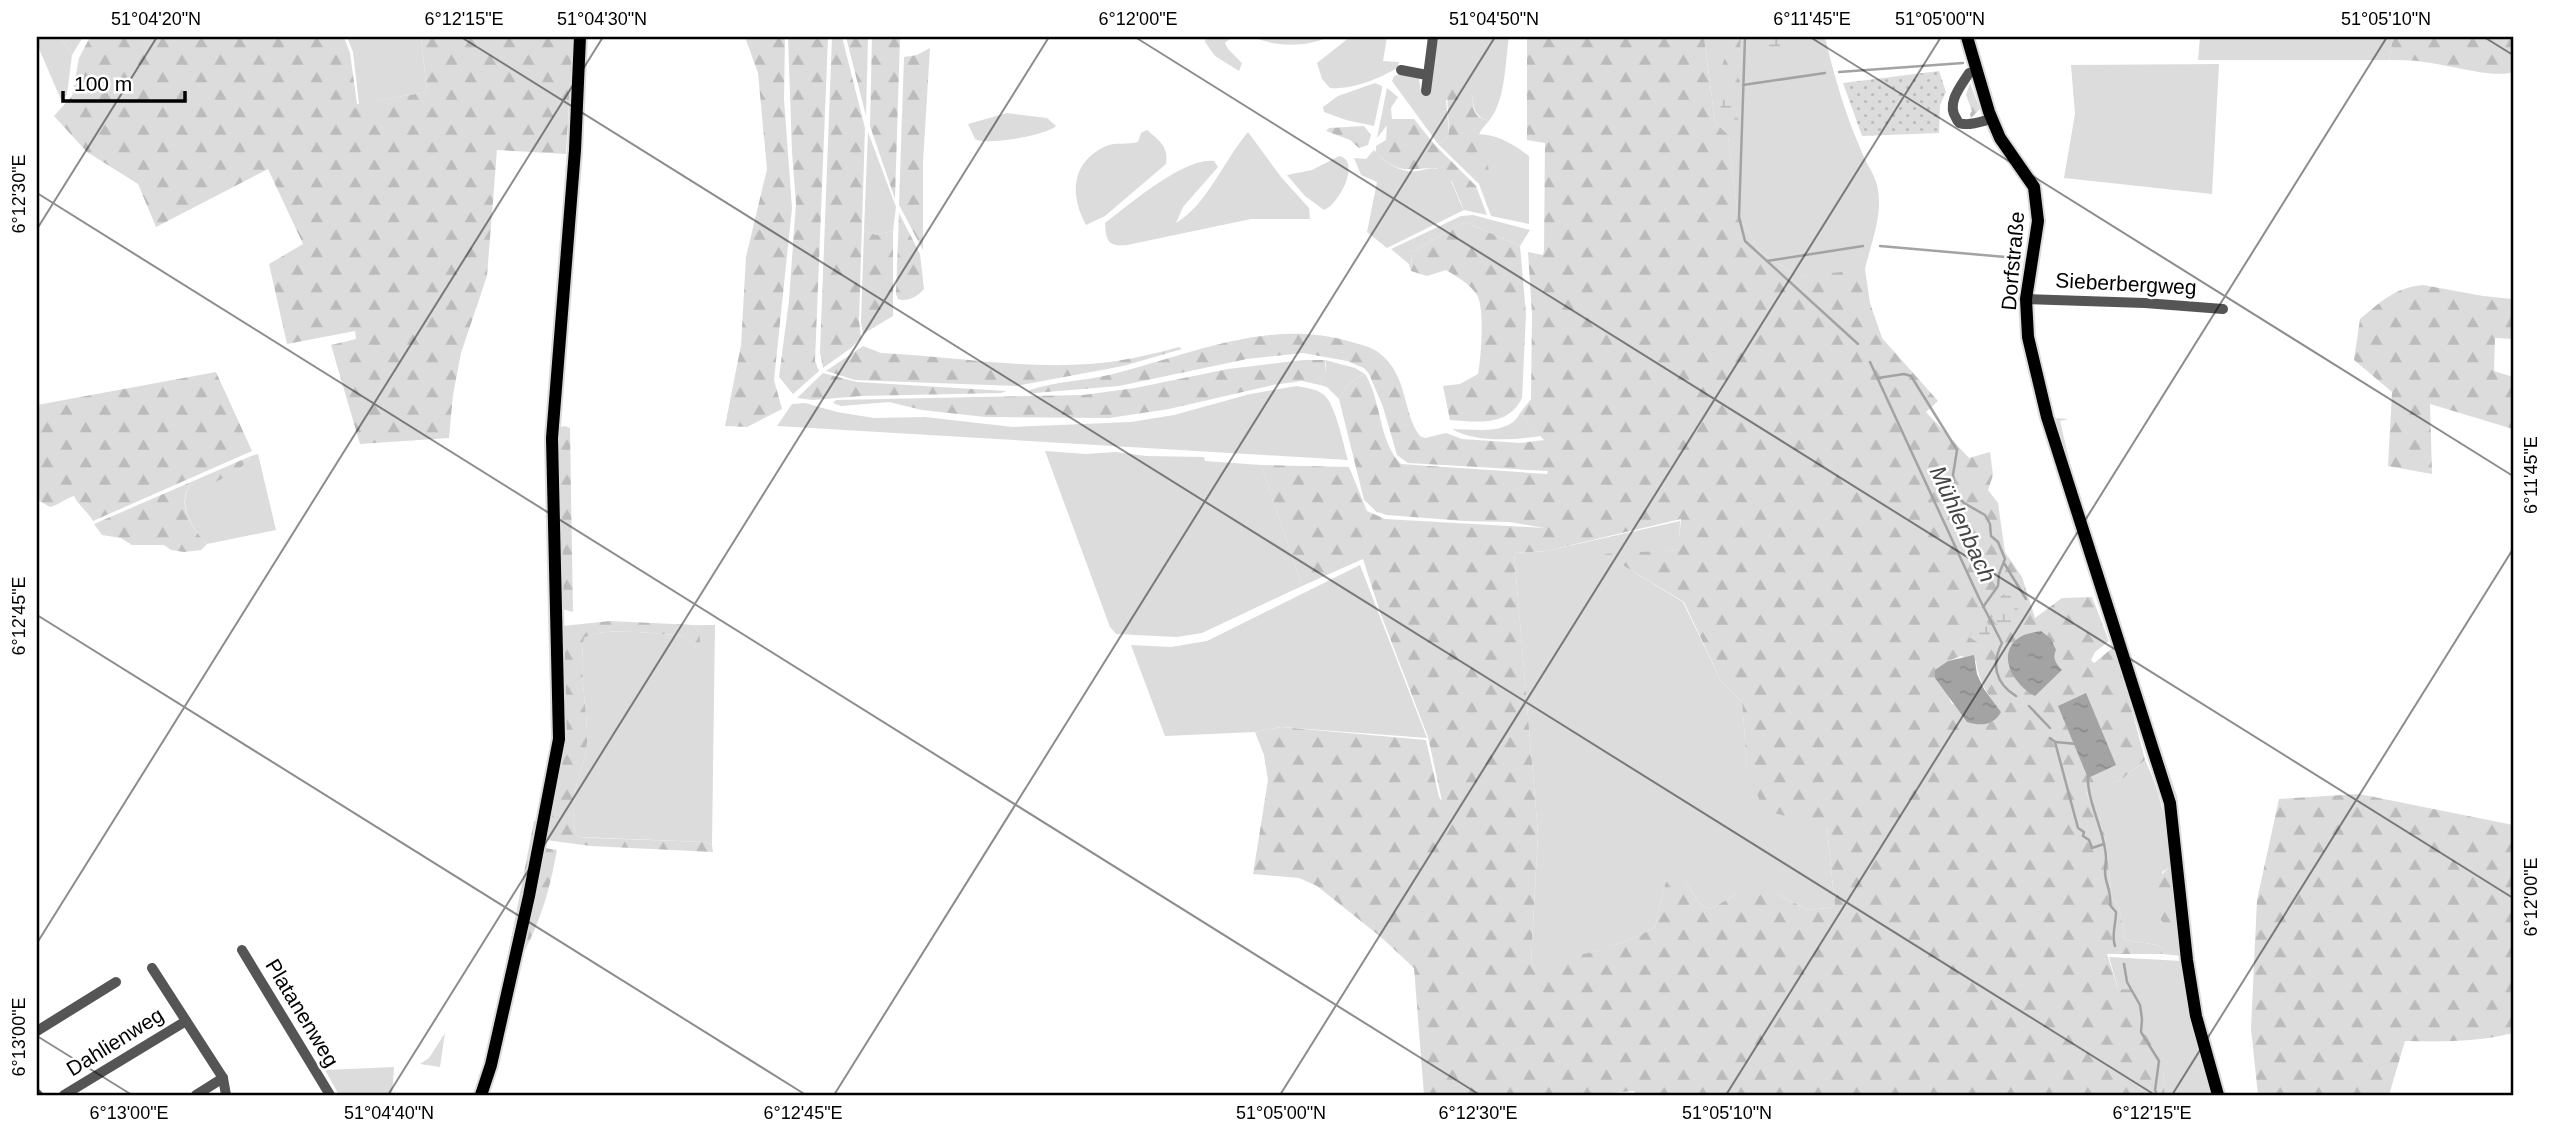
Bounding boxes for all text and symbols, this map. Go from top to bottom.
text: 51°04'20"N [111,9,201,29]
text: 6°12'15"E [424,9,504,29]
text: 51°04'30"N [557,9,647,29]
text: 6°12'00"E [1098,9,1178,29]
text: 51°04'50"N [1449,9,1539,29]
text: 6°11'45"E [1773,9,1851,29]
text: 51°05'00"N [1895,9,1985,29]
text: 51°05'10"N [2341,9,2431,29]
scale bar [63,60,186,104]
text: 100 m [74,72,132,95]
text: 6°12'30"E [9,154,29,234]
street label: Dorfstraße [1997,211,2028,311]
street label: Sieberbergweg [2055,268,2197,299]
text: 6°11'45"E [2521,436,2541,514]
water label: Mühlenbach [1925,462,2001,586]
text: 6°12'45"E [9,576,29,656]
text: 6°12'00"E [2521,857,2541,937]
street label: Platanenweg [261,955,344,1071]
text: 6°13'00"E [9,997,29,1077]
street label: Dahlienweg [62,1003,167,1080]
text: 6°13'00"E [89,1103,169,1123]
text: 51°04'40"N [344,1103,434,1123]
text: 6°12'45"E [763,1103,843,1123]
text: 51°05'00"N [1236,1103,1326,1123]
text: 6°12'30"E [1438,1103,1518,1123]
text: 51°05'10"N [1682,1103,1772,1123]
text: 6°12'15"E [2112,1103,2192,1123]

